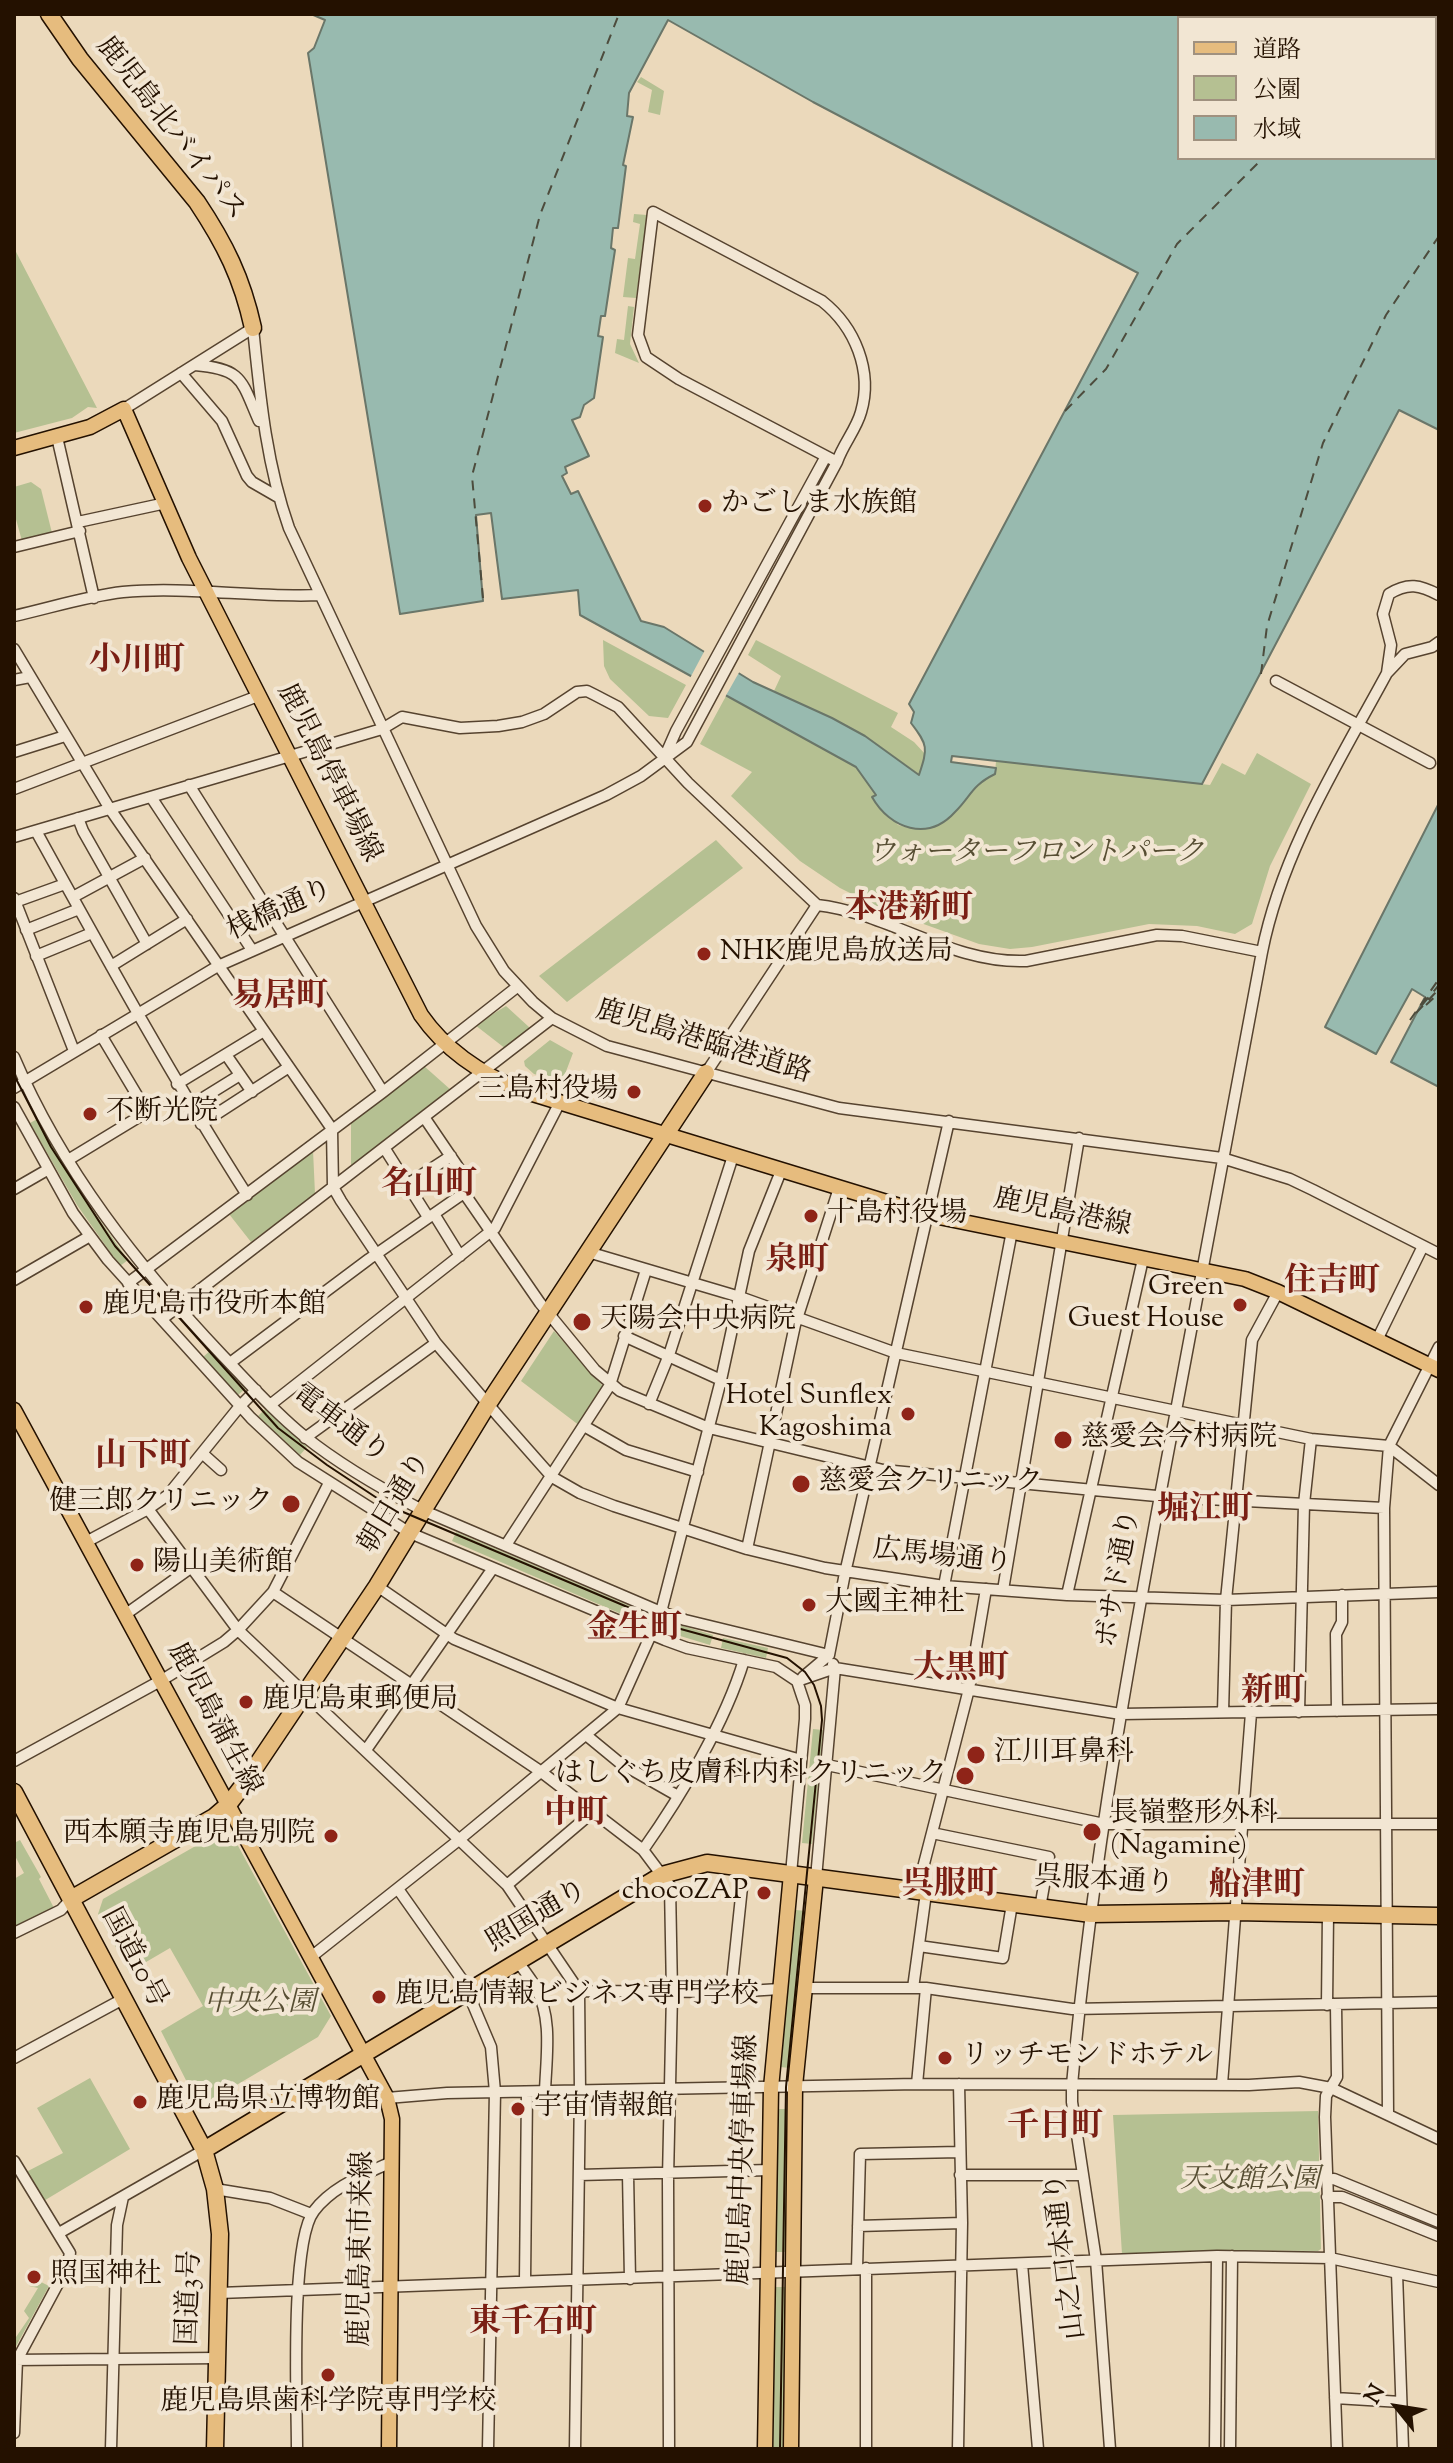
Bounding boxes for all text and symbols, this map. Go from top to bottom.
legend [1177,16,1437,160]
street label: 鹿児島北バイパス [87,31,251,229]
text: 道路 [1253,34,1301,68]
text: 公園 [1253,74,1301,108]
text: 水域 [1253,114,1301,148]
place label: かごしま水族館 [721,489,917,523]
marker: かごしま水族館 [696,497,714,515]
district label: 小川町 [89,645,185,683]
street label: 鹿児島停車場線 [268,679,386,869]
park label: ウォーターフロントパーク [868,838,1204,872]
street label: 桟橋通り [223,874,339,950]
district label: 本港新町 [845,893,973,931]
place label: NHK鹿児島放送局 [720,937,953,971]
marker: NHK鹿児島放送局 [695,945,713,963]
district label: 易居町 [232,981,328,1019]
street label: 鹿児島港臨港道路 [591,995,815,1093]
place label: 三島村役場 [478,1075,618,1109]
marker: 三島村役場 [625,1083,643,1101]
place label: 不断光院 [106,1097,218,1131]
marker: 不断光院 [81,1105,99,1123]
district label: 名山町 [381,1169,477,1207]
street label: 鹿児島港線 [990,1184,1134,1246]
place label: 十島村役場 [827,1199,967,1233]
marker: 十島村役場 [802,1207,820,1225]
district label: 泉町 [765,1245,829,1283]
district label: 住吉町 [1284,1266,1380,1304]
place label: Green Guest House [1068,1272,1224,1338]
place label: 鹿児島市役所本館 [102,1290,326,1324]
marker: Green Guest House [1231,1296,1249,1314]
marker: 鹿児島市役所本館 [77,1298,95,1316]
place label: 天陽会中央病院 [600,1305,796,1339]
marker: 天陽会中央病院 [571,1311,593,1333]
street label: 電車通り [284,1379,394,1473]
place label: Hotel Sunflex Kagoshima [726,1381,892,1447]
marker: Hotel Sunflex Kagoshima [899,1405,917,1423]
place label: 慈愛会今村病院 [1081,1423,1277,1457]
marker: 慈愛会今村病院 [1052,1429,1074,1451]
district label: 山下町 [95,1441,191,1479]
street label: 朝日通り [354,1447,440,1561]
place label: 慈愛会クリニック [819,1467,1043,1501]
marker: 慈愛会クリニック [790,1473,812,1495]
place label: 健三郎クリニック [49,1487,273,1521]
marker: 健三郎クリニック [280,1493,302,1515]
district label: 堀江町 [1157,1494,1253,1532]
street label: ボサド通り [1092,1507,1150,1651]
street label: 広馬場通り [871,1535,1013,1583]
place label: 陽山美術館 [153,1548,293,1582]
marker: 陽山美術館 [128,1556,146,1574]
place label: 大國主神社 [825,1588,965,1622]
marker: 大國主神社 [800,1596,818,1614]
district label: 金生町 [586,1613,682,1651]
street label: 鹿児島蒲生線 [158,1638,266,1802]
district label: 大黒町 [913,1653,1009,1691]
district label: 新町 [1241,1676,1305,1714]
place label: 鹿児島東郵便局 [262,1685,458,1719]
marker: 鹿児島東郵便局 [237,1693,255,1711]
place label: 江川耳鼻科 [994,1738,1134,1772]
marker: 江川耳鼻科 [965,1744,987,1766]
place label: はしぐち皮膚科内科クリニック [555,1759,947,1793]
marker: はしぐち皮膚科内科クリニック [954,1765,976,1787]
district label: 中町 [544,1798,608,1836]
place label: 長嶺整形外科 (Nagamine) [1110,1799,1278,1865]
place label: 西本願寺鹿児島別院 [63,1819,315,1853]
marker: 長嶺整形外科 (Nagamine) [1081,1821,1103,1843]
marker: 西本願寺鹿児島別院 [322,1827,340,1845]
street label: 呉服本通り [1033,1863,1175,1903]
district label: 呉服町 [902,1869,998,1907]
district label: 船津町 [1209,1870,1305,1908]
street label: 照国通り [481,1875,595,1961]
place label: chocoZAP [622,1876,748,1910]
marker: chocoZAP [755,1884,773,1902]
street label: 国道10号 [92,1903,172,2015]
place label: 鹿児島情報ビジネス専門学校 [395,1980,759,2014]
park label: 中央公園 [204,1988,316,2022]
marker: 鹿児島情報ビジネス専門学校 [370,1988,388,2006]
street label: 鹿児島中央停車場線 [725,2033,767,2287]
place label: リッチモンドホテル [961,2041,1213,2075]
marker: リッチモンドホテル [936,2049,954,2067]
place label: 鹿児島県立博物館 [156,2085,380,2119]
place label: 宇宙情報館 [534,2092,674,2126]
marker: 鹿児島県立博物館 [131,2093,149,2111]
marker: 宇宙情報館 [509,2100,527,2118]
district label: 千日町 [1007,2111,1103,2149]
street label: 鹿児島東市来線 [345,2151,383,2347]
park label: 天文館公園 [1180,2165,1320,2199]
street label: 山之口本通り [1041,2171,1095,2341]
street label: 国道3号 [174,2250,210,2346]
place label: 照国神社 [50,2260,162,2294]
marker: 照国神社 [25,2268,43,2286]
district label: 東千石町 [469,2307,597,2345]
marker: 鹿児島県歯科学院専門学校 [319,2366,337,2384]
north arrow [1357,2367,1437,2447]
text: N [1358,2379,1394,2411]
place label: 鹿児島県歯科学院専門学校 [160,2387,496,2421]

